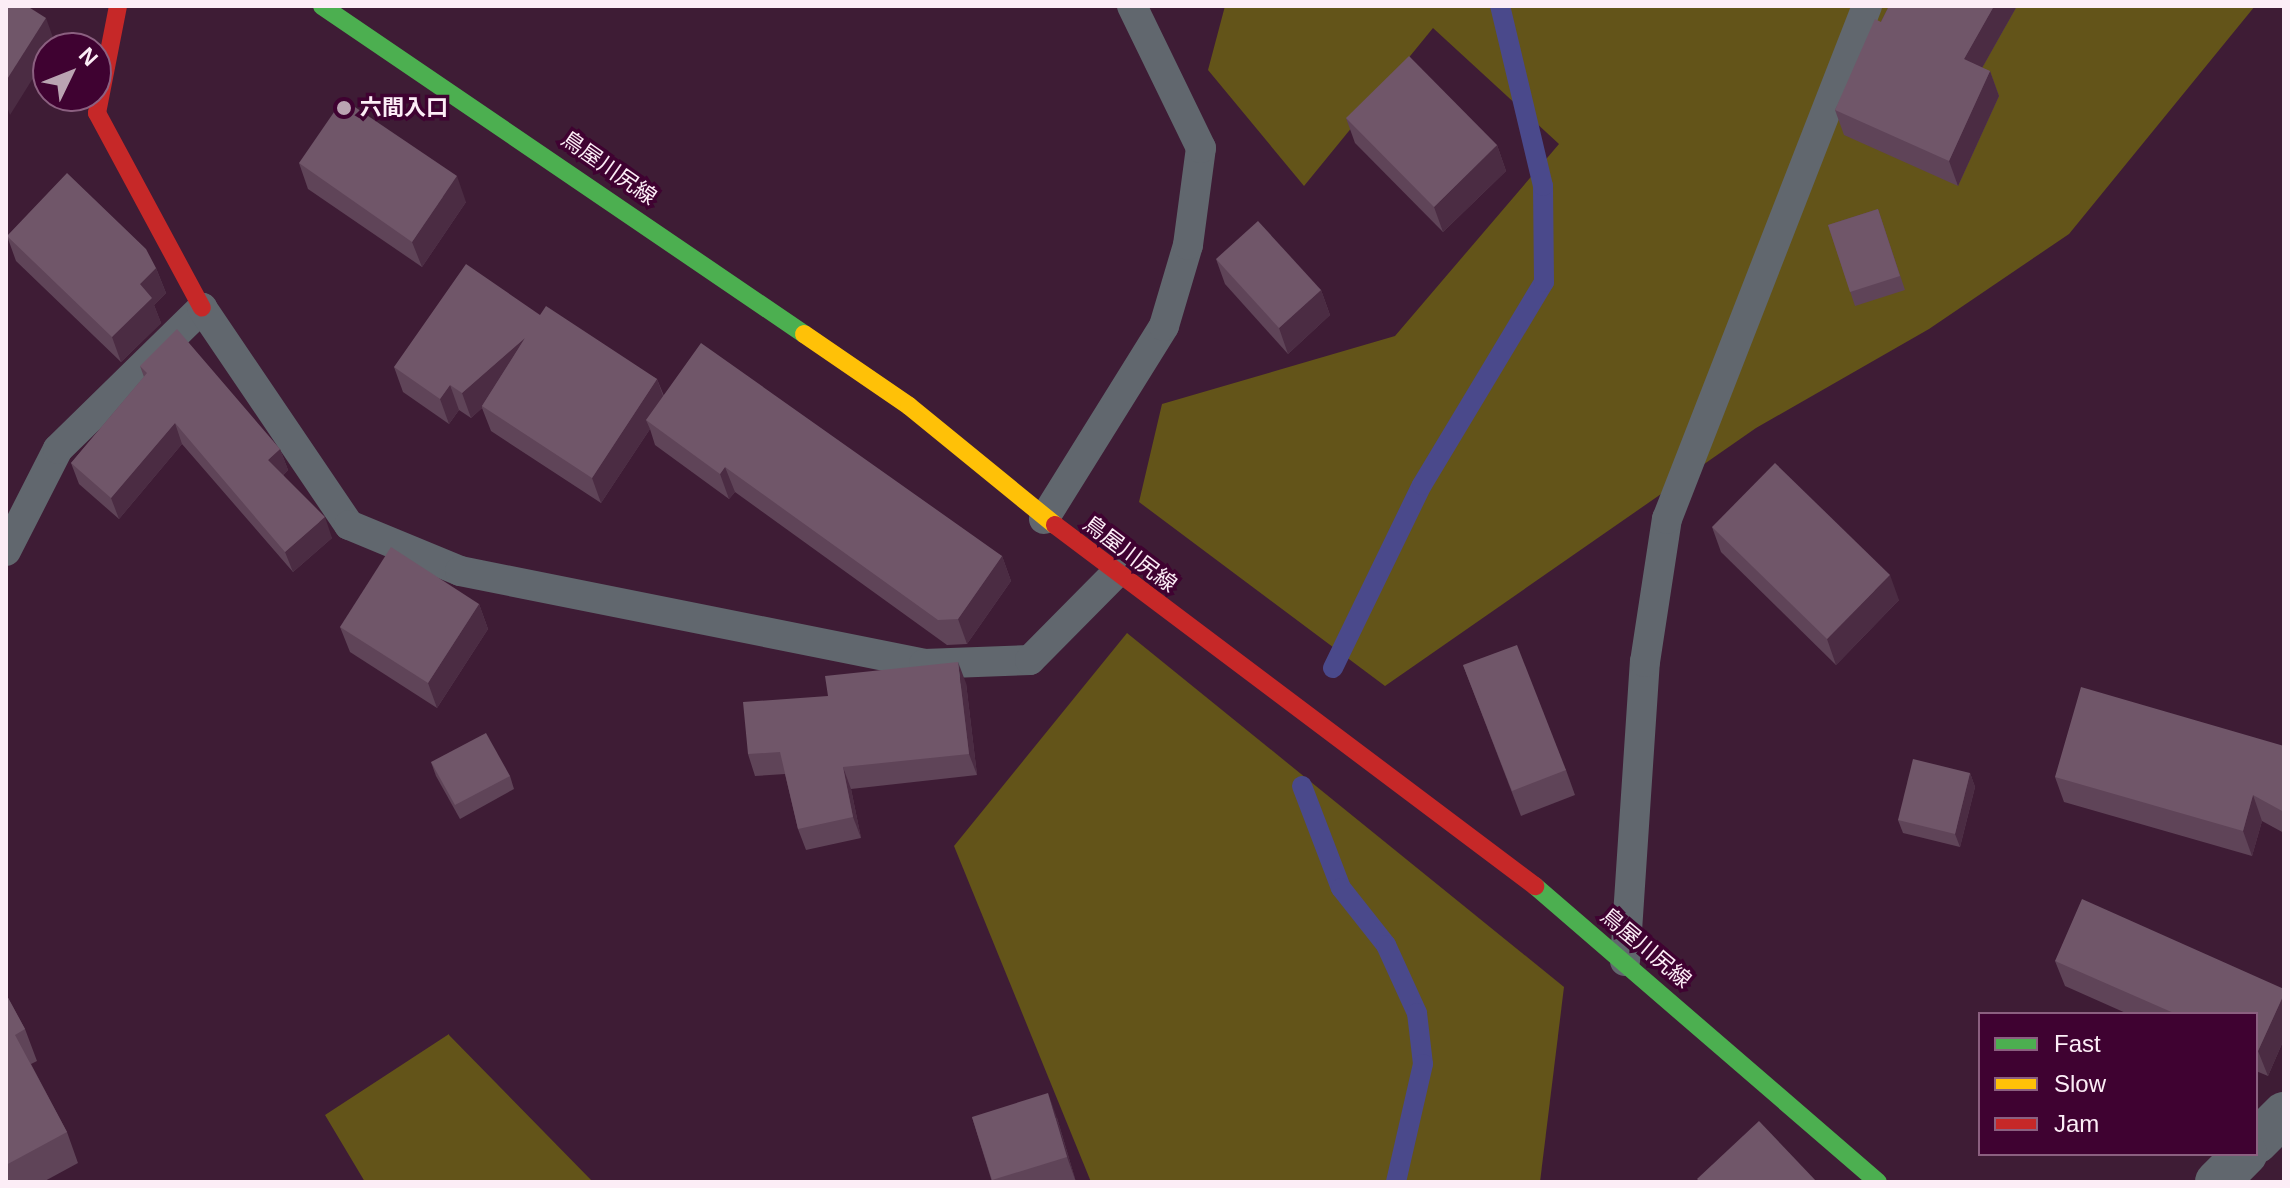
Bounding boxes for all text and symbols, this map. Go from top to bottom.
north arrow [32,32,112,112]
text: N [74,42,103,71]
place label: 六間入口 [360,95,448,121]
marker: 六間入口 [335,99,353,117]
street label: 鳥屋川尻線 [556,126,662,210]
street label: 鳥屋川尻線 [1078,510,1182,598]
street label: 鳥屋川尻線 [1595,903,1697,993]
legend [1978,1012,2258,1156]
text: Fast [2054,1030,2101,1057]
text: Slow [2054,1070,2106,1097]
text: Jam [2054,1110,2099,1137]

